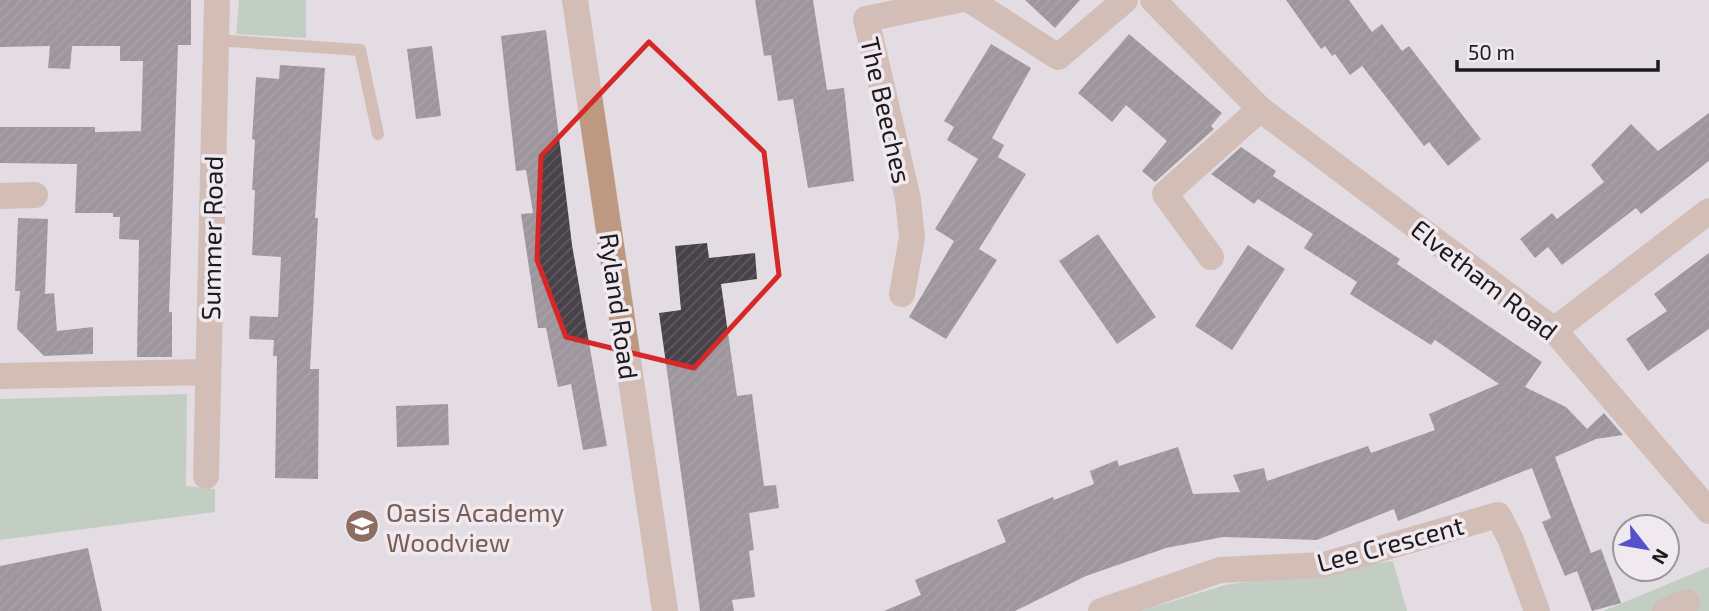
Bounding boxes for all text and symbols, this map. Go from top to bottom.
scale bar [1457,28,1658,72]
street label: The Beeches [855,34,919,186]
text: 50 m [1468,39,1515,64]
street label: Summer Road [194,155,228,321]
street label: Elvetham Road [1406,212,1564,346]
street label: Ryland Road [594,231,646,381]
place label: Oasis Academy Woodview [386,496,564,557]
school or university icon: Oasis Academy Woodview [343,507,381,545]
street label: Lee Crescent [1313,509,1467,577]
north arrow [1611,513,1681,583]
text: N [1648,545,1674,569]

